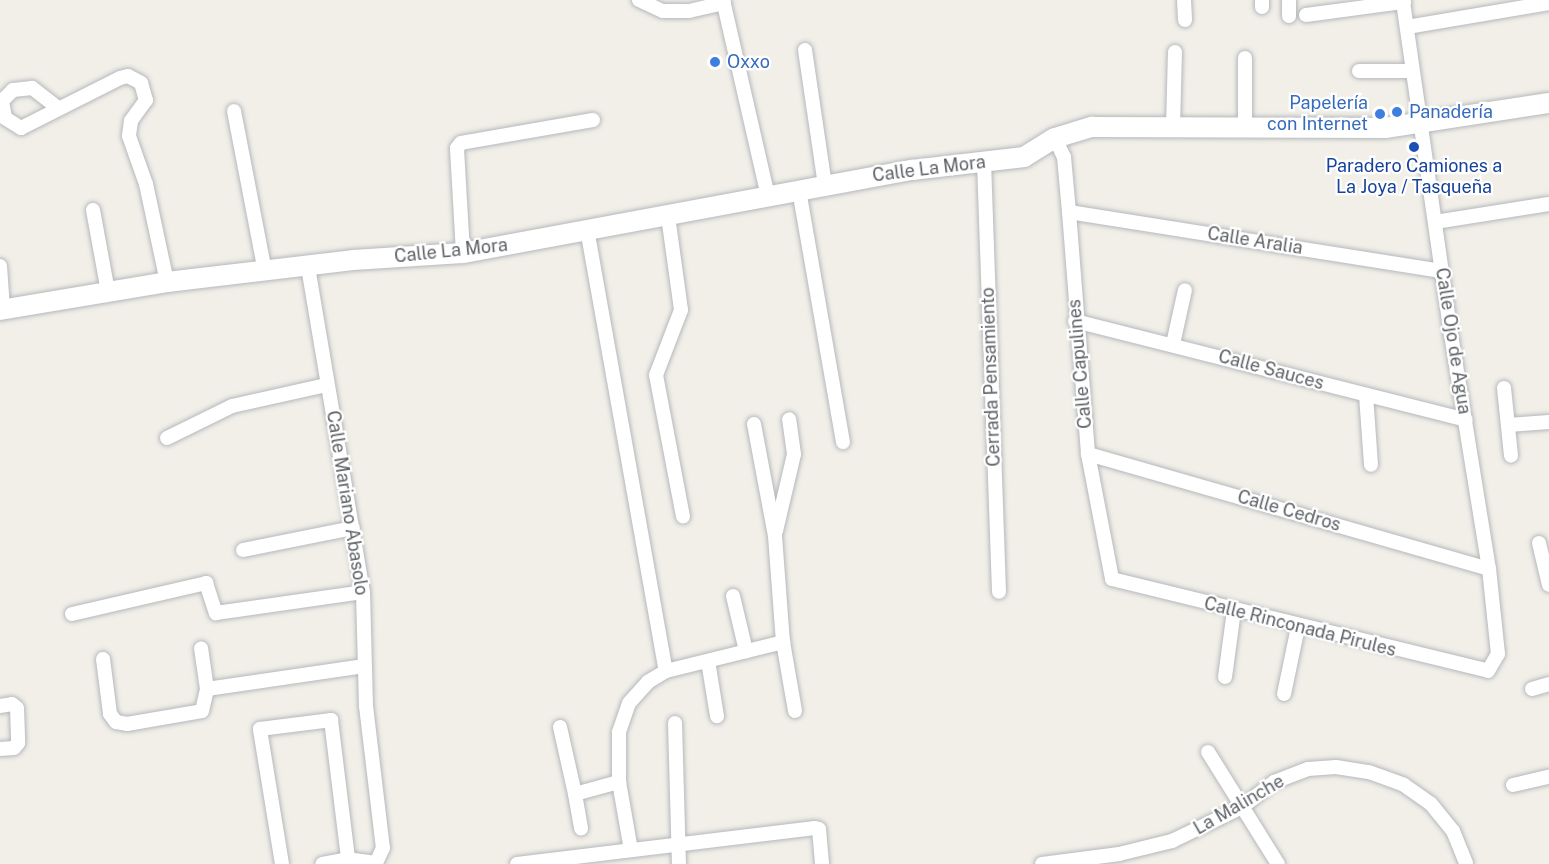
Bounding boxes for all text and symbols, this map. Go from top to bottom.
place label: Oxxo [727,51,770,73]
marker: Oxxo [708,55,722,69]
place label: Papelería con Internet [1267,93,1368,136]
place label: Panadería [1409,101,1493,123]
marker: Panadería [1390,105,1404,119]
marker: Papelería con Internet [1373,107,1387,121]
marker: Paradero Camiones a La Joya / Tasqueña [1407,140,1421,154]
street label: Calle La Mora [871,151,987,187]
place label: Paradero Camiones a La Joya / Tasqueña [1326,156,1502,198]
street label: Calle Aralia [1206,223,1304,259]
street label: Calle La Mora [393,234,509,268]
street label: Calle Ojo de Agua [1431,266,1475,416]
street label: Cerrada Pensamiento [977,287,1005,467]
street label: Calle Capulines [1064,298,1096,430]
street label: Calle Sauces [1216,346,1326,394]
street label: Calle Mariano Abasolo [322,409,372,597]
street label: Calle Cedros [1235,486,1343,536]
street label: Calle Rinconada Pirules [1202,593,1398,661]
street label: La Malinche [1190,770,1288,840]

